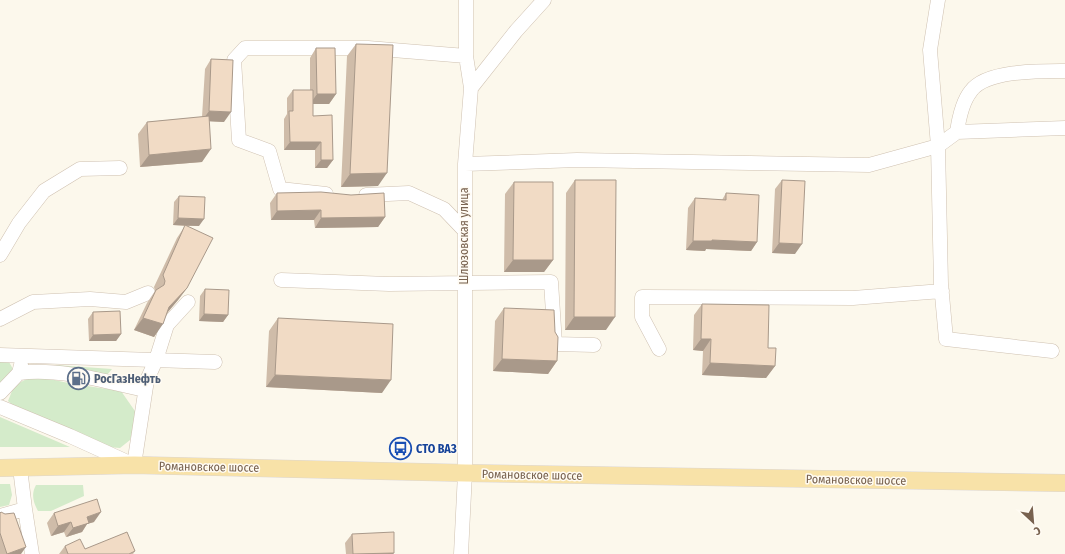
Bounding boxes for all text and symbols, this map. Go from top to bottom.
street label: Шлюзовская улица [457,187,471,285]
fuel station icon: РосГазНефть [66,366,92,392]
place label: РосГазНефть [94,372,161,386]
bus stop icon: СТО ВАЗ [388,436,414,462]
place label: СТО ВАЗ [416,442,457,456]
street label: Романовское шоссе [159,459,259,475]
street label: Романовское шоссе [482,467,582,483]
street label: Романовское шоссе [806,472,906,488]
north arrow [1013,502,1053,542]
text: С [1032,523,1043,538]

